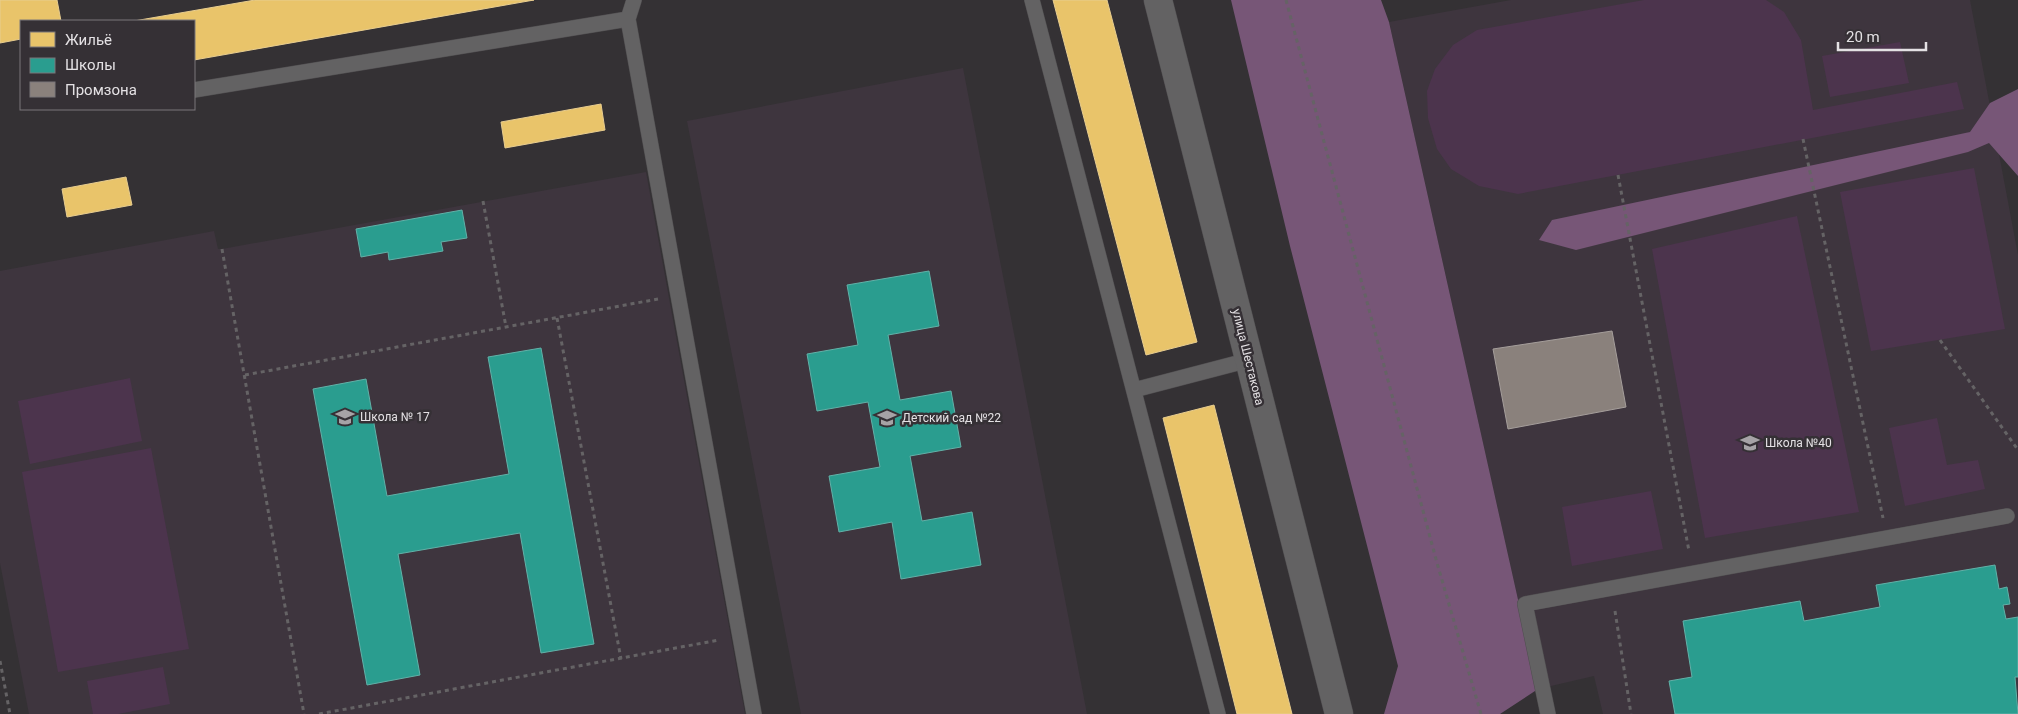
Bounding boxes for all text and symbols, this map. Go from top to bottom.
legend [20,20,195,110]
scale bar [1838,20,1926,52]
text: 20 m [1846,28,1880,46]
text: Жильё [65,31,112,49]
text: Школы [65,56,116,74]
text: Промзона [65,81,137,99]
street label: улица Шестакова [1229,307,1267,407]
school or university icon: Школа № 17 [334,406,356,428]
school or university icon: Детский сад №22 [876,407,898,429]
place label: Школа № 17 [360,410,430,424]
place label: Детский сад №22 [902,411,1001,425]
school or university icon: Школа №40 [1739,432,1761,454]
place label: Школа №40 [1765,436,1832,450]

